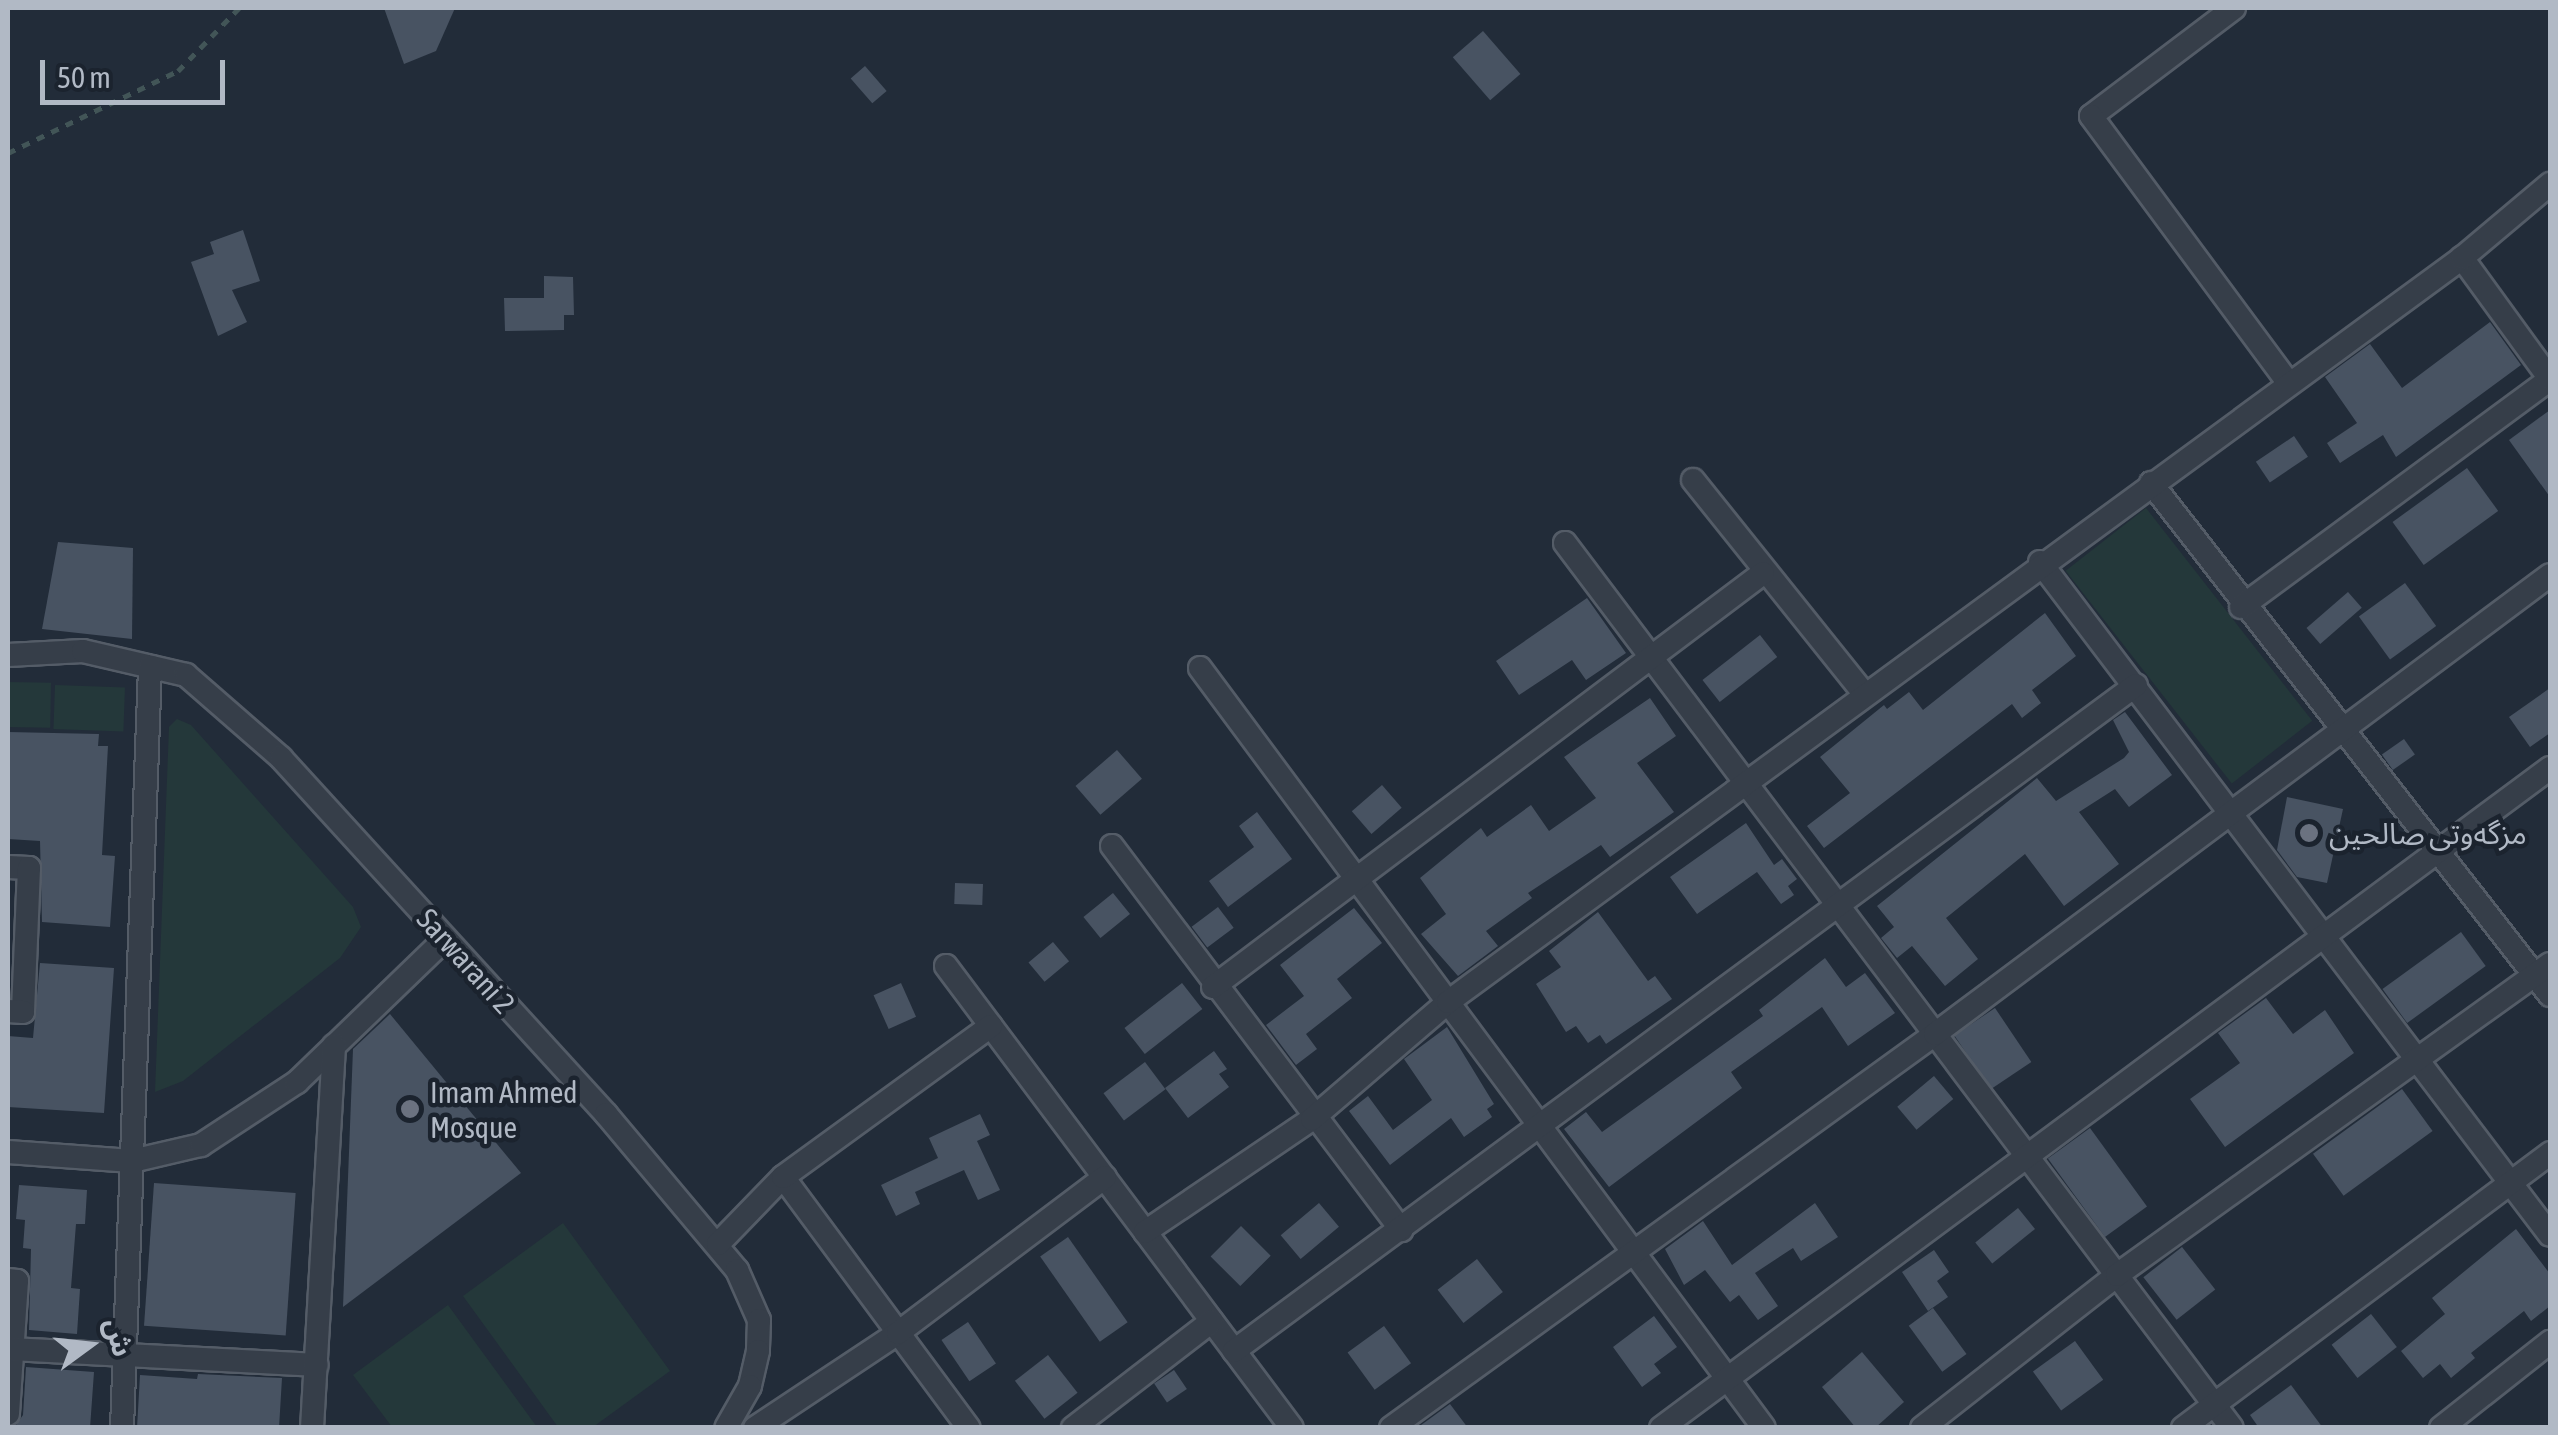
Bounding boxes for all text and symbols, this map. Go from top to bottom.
scale bar [45,40,230,102]
text: 50 m [57,60,111,94]
place label: مزگەوتی صالحین [2329,815,2527,851]
marker: مزگەوتی صالحین [2298,822,2320,844]
street label: Sarwarani 2 [410,901,522,1021]
place label: Imam Ahmed Mosque [430,1074,577,1144]
marker: Imam Ahmed Mosque [399,1098,421,1120]
north arrow [40,1295,140,1395]
text: ش [99,1315,139,1360]

